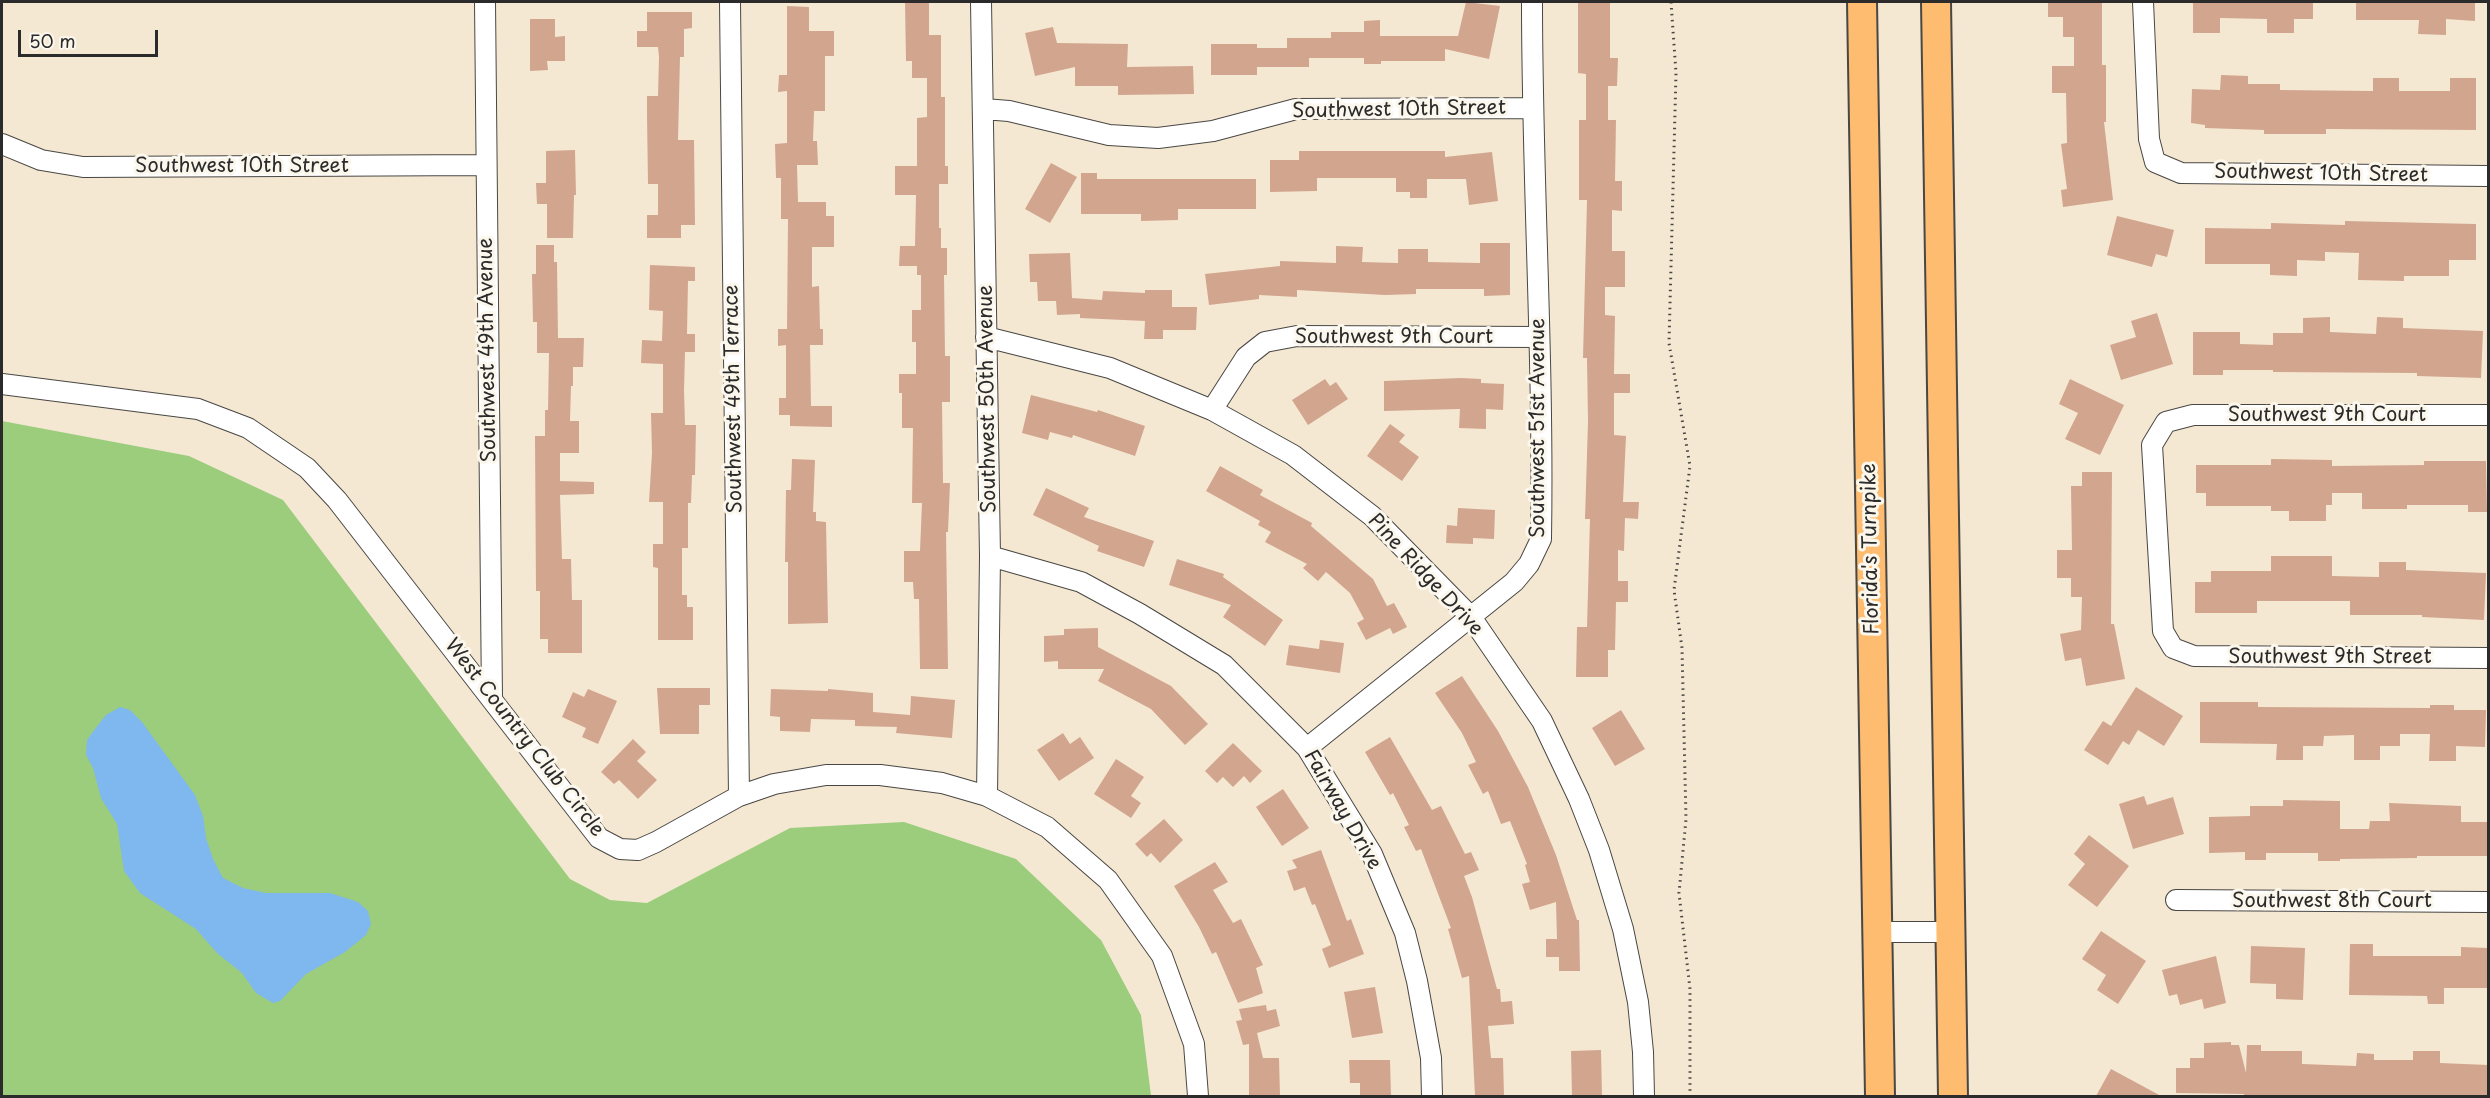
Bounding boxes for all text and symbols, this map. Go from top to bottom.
scale bar [21,18,160,56]
text: 50 m [29,27,76,54]
street label: Southwest 10th Street [1292,96,1506,124]
street label: Southwest 10th Street [135,154,349,178]
street label: Southwest 10th Street [2214,160,2428,188]
street label: Southwest 49th Avenue [474,237,502,463]
street label: Southwest 49th Terrace [720,284,748,514]
street label: Southwest 50th Avenue [974,285,1002,513]
street label: Southwest 51st Avenue [1526,318,1550,538]
street label: Southwest 9th Court [1295,325,1493,349]
street label: Southwest 9th Court [2228,403,2426,427]
street label: Florida's Turnpike [1858,463,1884,635]
street label: Pine Ridge Drive [1362,509,1488,641]
street label: West Country Club Circle [439,634,609,842]
street label: Southwest 9th Street [2228,645,2432,669]
street label: Fairway Drive [1298,746,1386,874]
street label: Southwest 8th Court [2232,889,2432,913]

